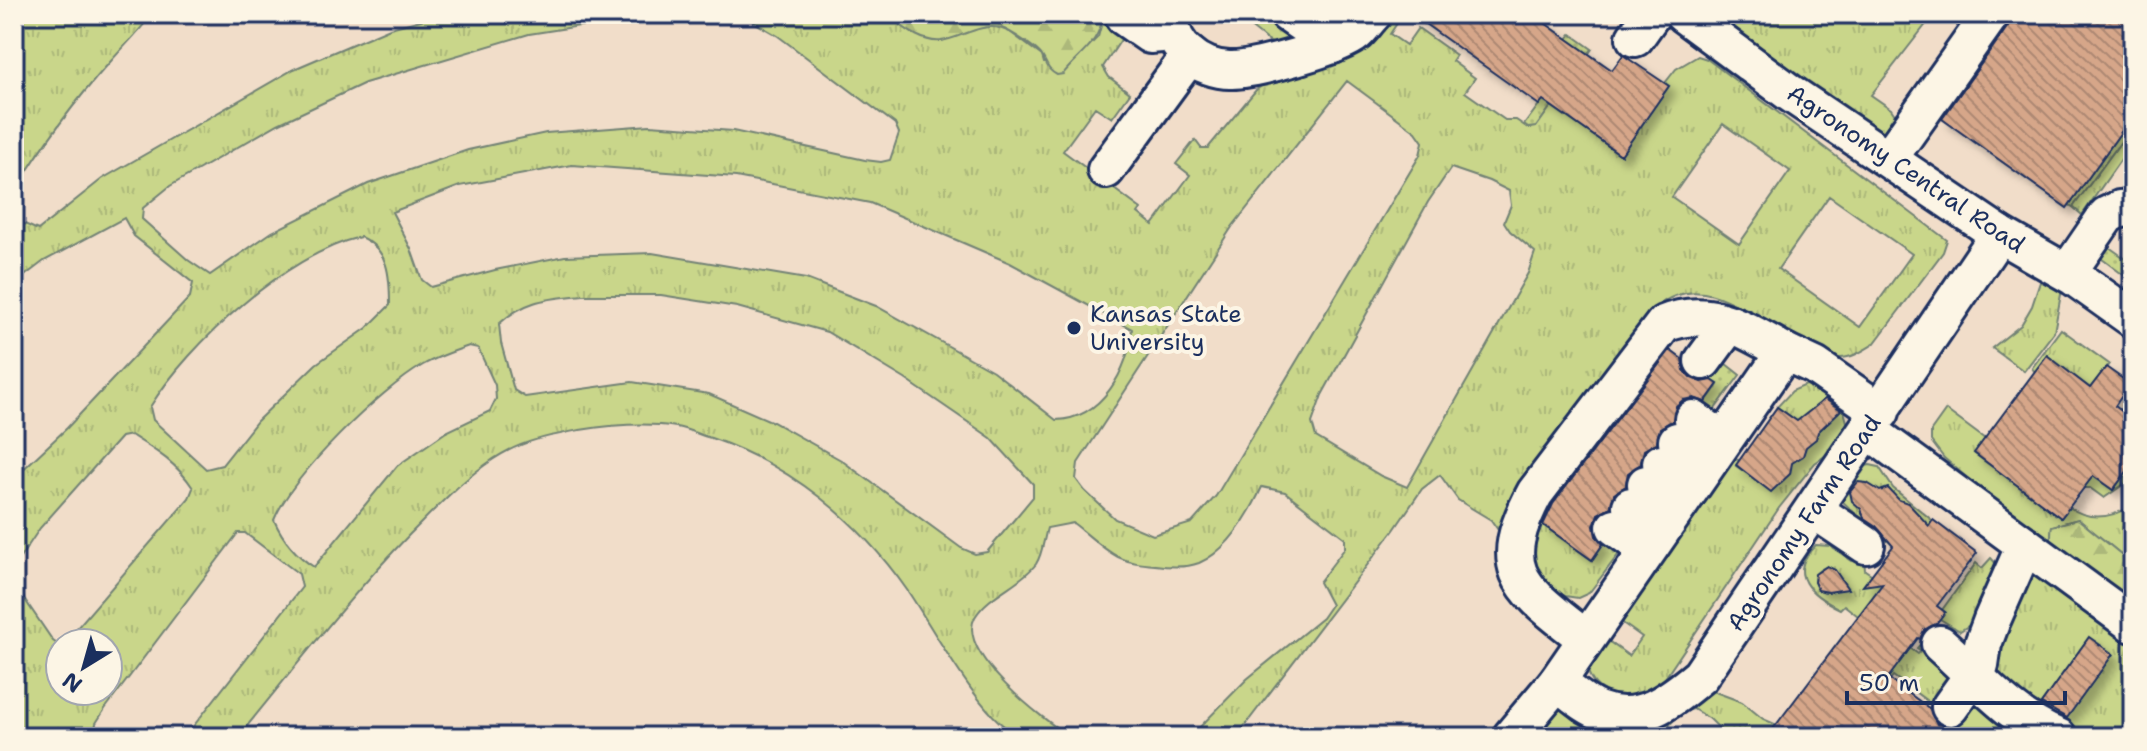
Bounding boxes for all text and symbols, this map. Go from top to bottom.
street label: Agronomy Central Road [1781,77,2031,261]
place label: Kansas State University [1090,298,1242,358]
marker: Kansas State University [1065,319,1083,337]
street label: Agronomy Farm Road [1720,409,1888,637]
north arrow [44,627,124,707]
scale bar [1847,655,2065,705]
text: N [57,666,88,699]
text: 50 m [1859,667,1919,699]

